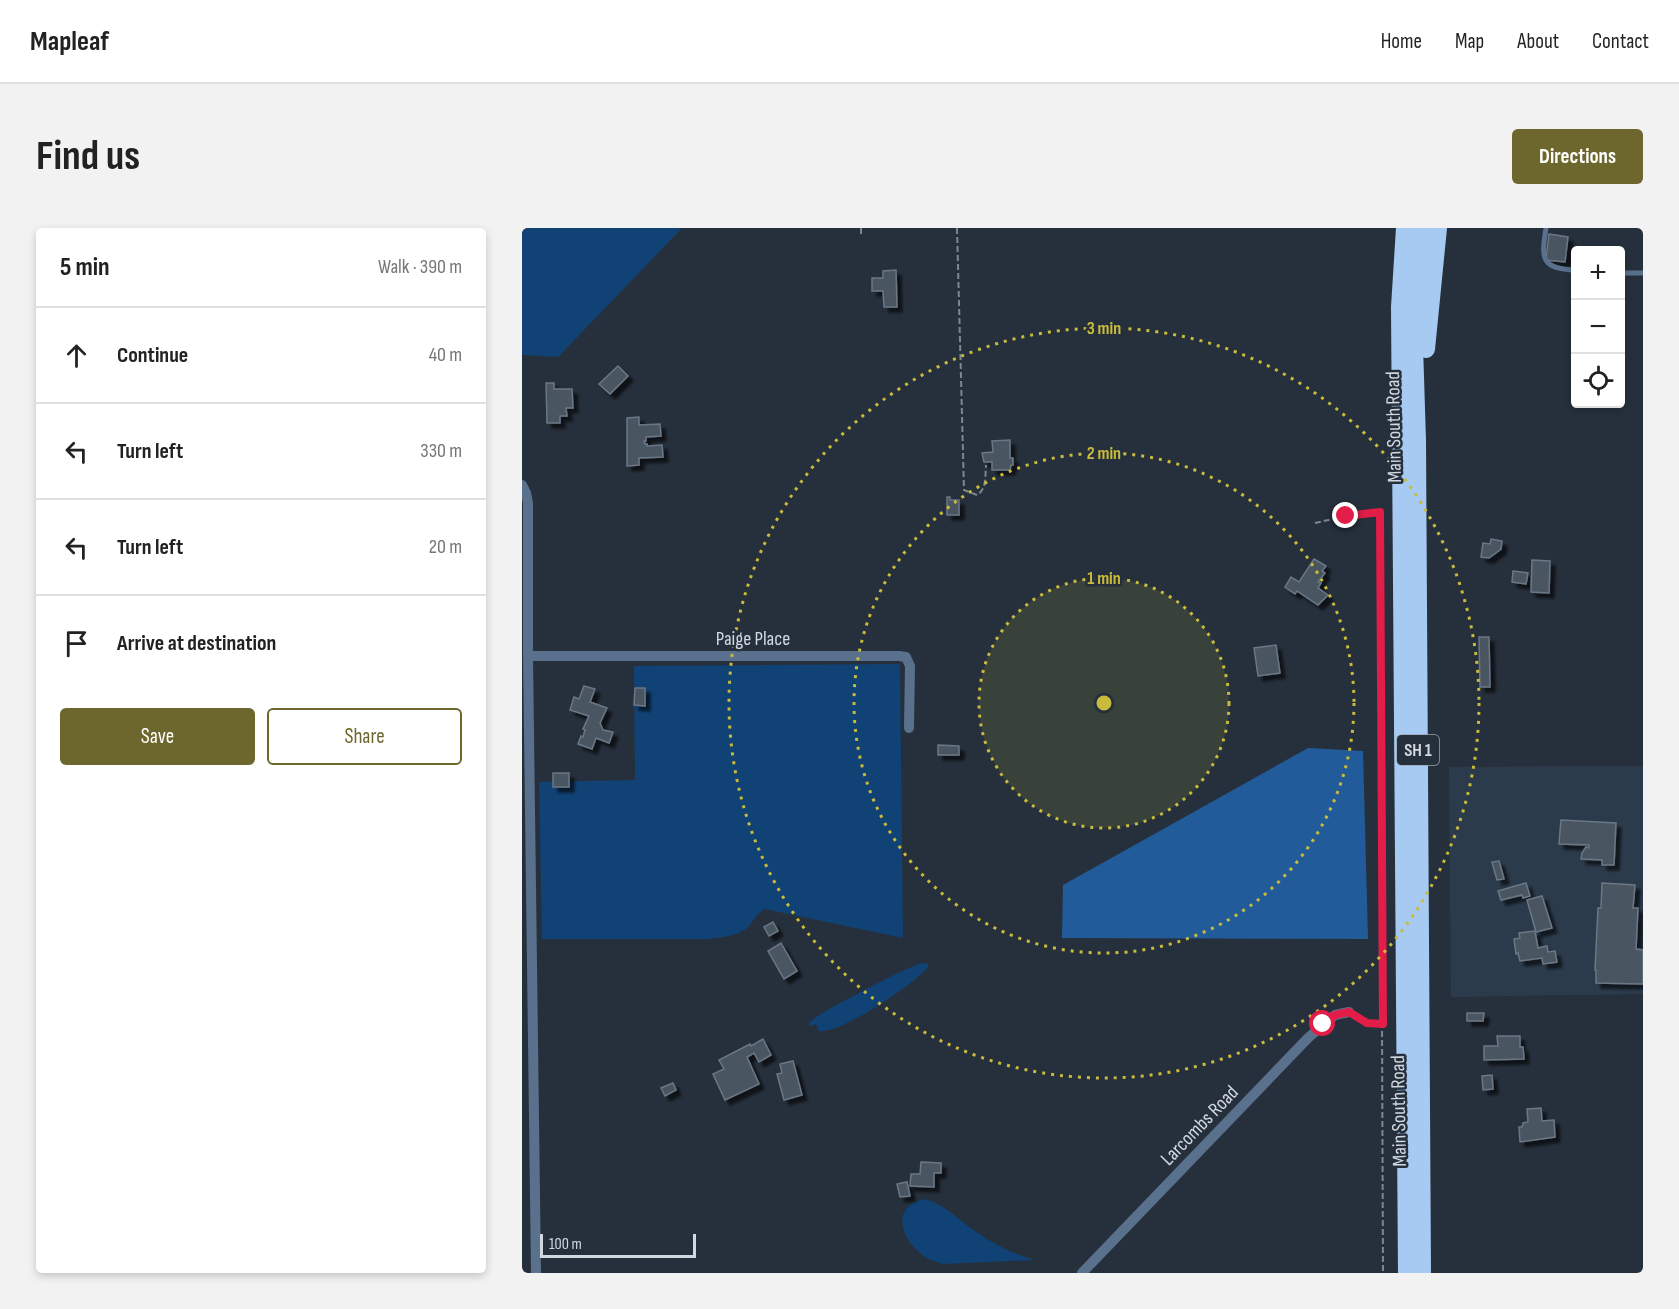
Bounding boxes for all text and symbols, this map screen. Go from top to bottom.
text: Mapleaf [30,25,109,58]
text: Home [1381,29,1422,54]
text: Map [1455,29,1484,54]
text: About [1517,29,1559,54]
text: Contact [1592,29,1649,54]
button: Directions [1512,129,1643,184]
text: Find us [36,131,140,182]
map controls [1571,246,1625,408]
button: + [1571,246,1625,300]
text: 5 min [60,252,110,283]
text: Walk · 390 m [378,255,462,279]
button: − [1571,300,1625,354]
text: 3 min [1087,318,1121,339]
icon: ahead [60,339,93,372]
text: Continue [117,342,188,369]
text: 40 m [429,343,462,367]
button: locate [1571,354,1625,408]
street label: Main South Road [1381,371,1407,483]
icon: left [60,435,93,468]
text: Turn left [117,438,183,465]
text: 330 m [420,439,462,463]
text: 2 min [1087,443,1121,464]
route end [1332,502,1358,528]
icon: left [60,531,93,564]
text: Turn left [117,534,183,561]
text: 20 m [429,535,462,559]
text: 1 min [1087,568,1121,589]
icon: arrive [60,627,93,660]
street label: Paige Place [716,627,790,651]
text: Arrive at destination [117,630,276,657]
centre of rings [1094,693,1114,713]
button: Save [60,708,255,765]
button: Share [267,708,462,765]
road number: SH 1 [1397,735,1439,765]
route start [1309,1010,1335,1036]
street label: Main South Road [1386,1055,1412,1167]
street label: Larcombs Road [1156,1081,1244,1171]
scale bar [540,1231,696,1258]
text: 100 m [549,1235,582,1254]

